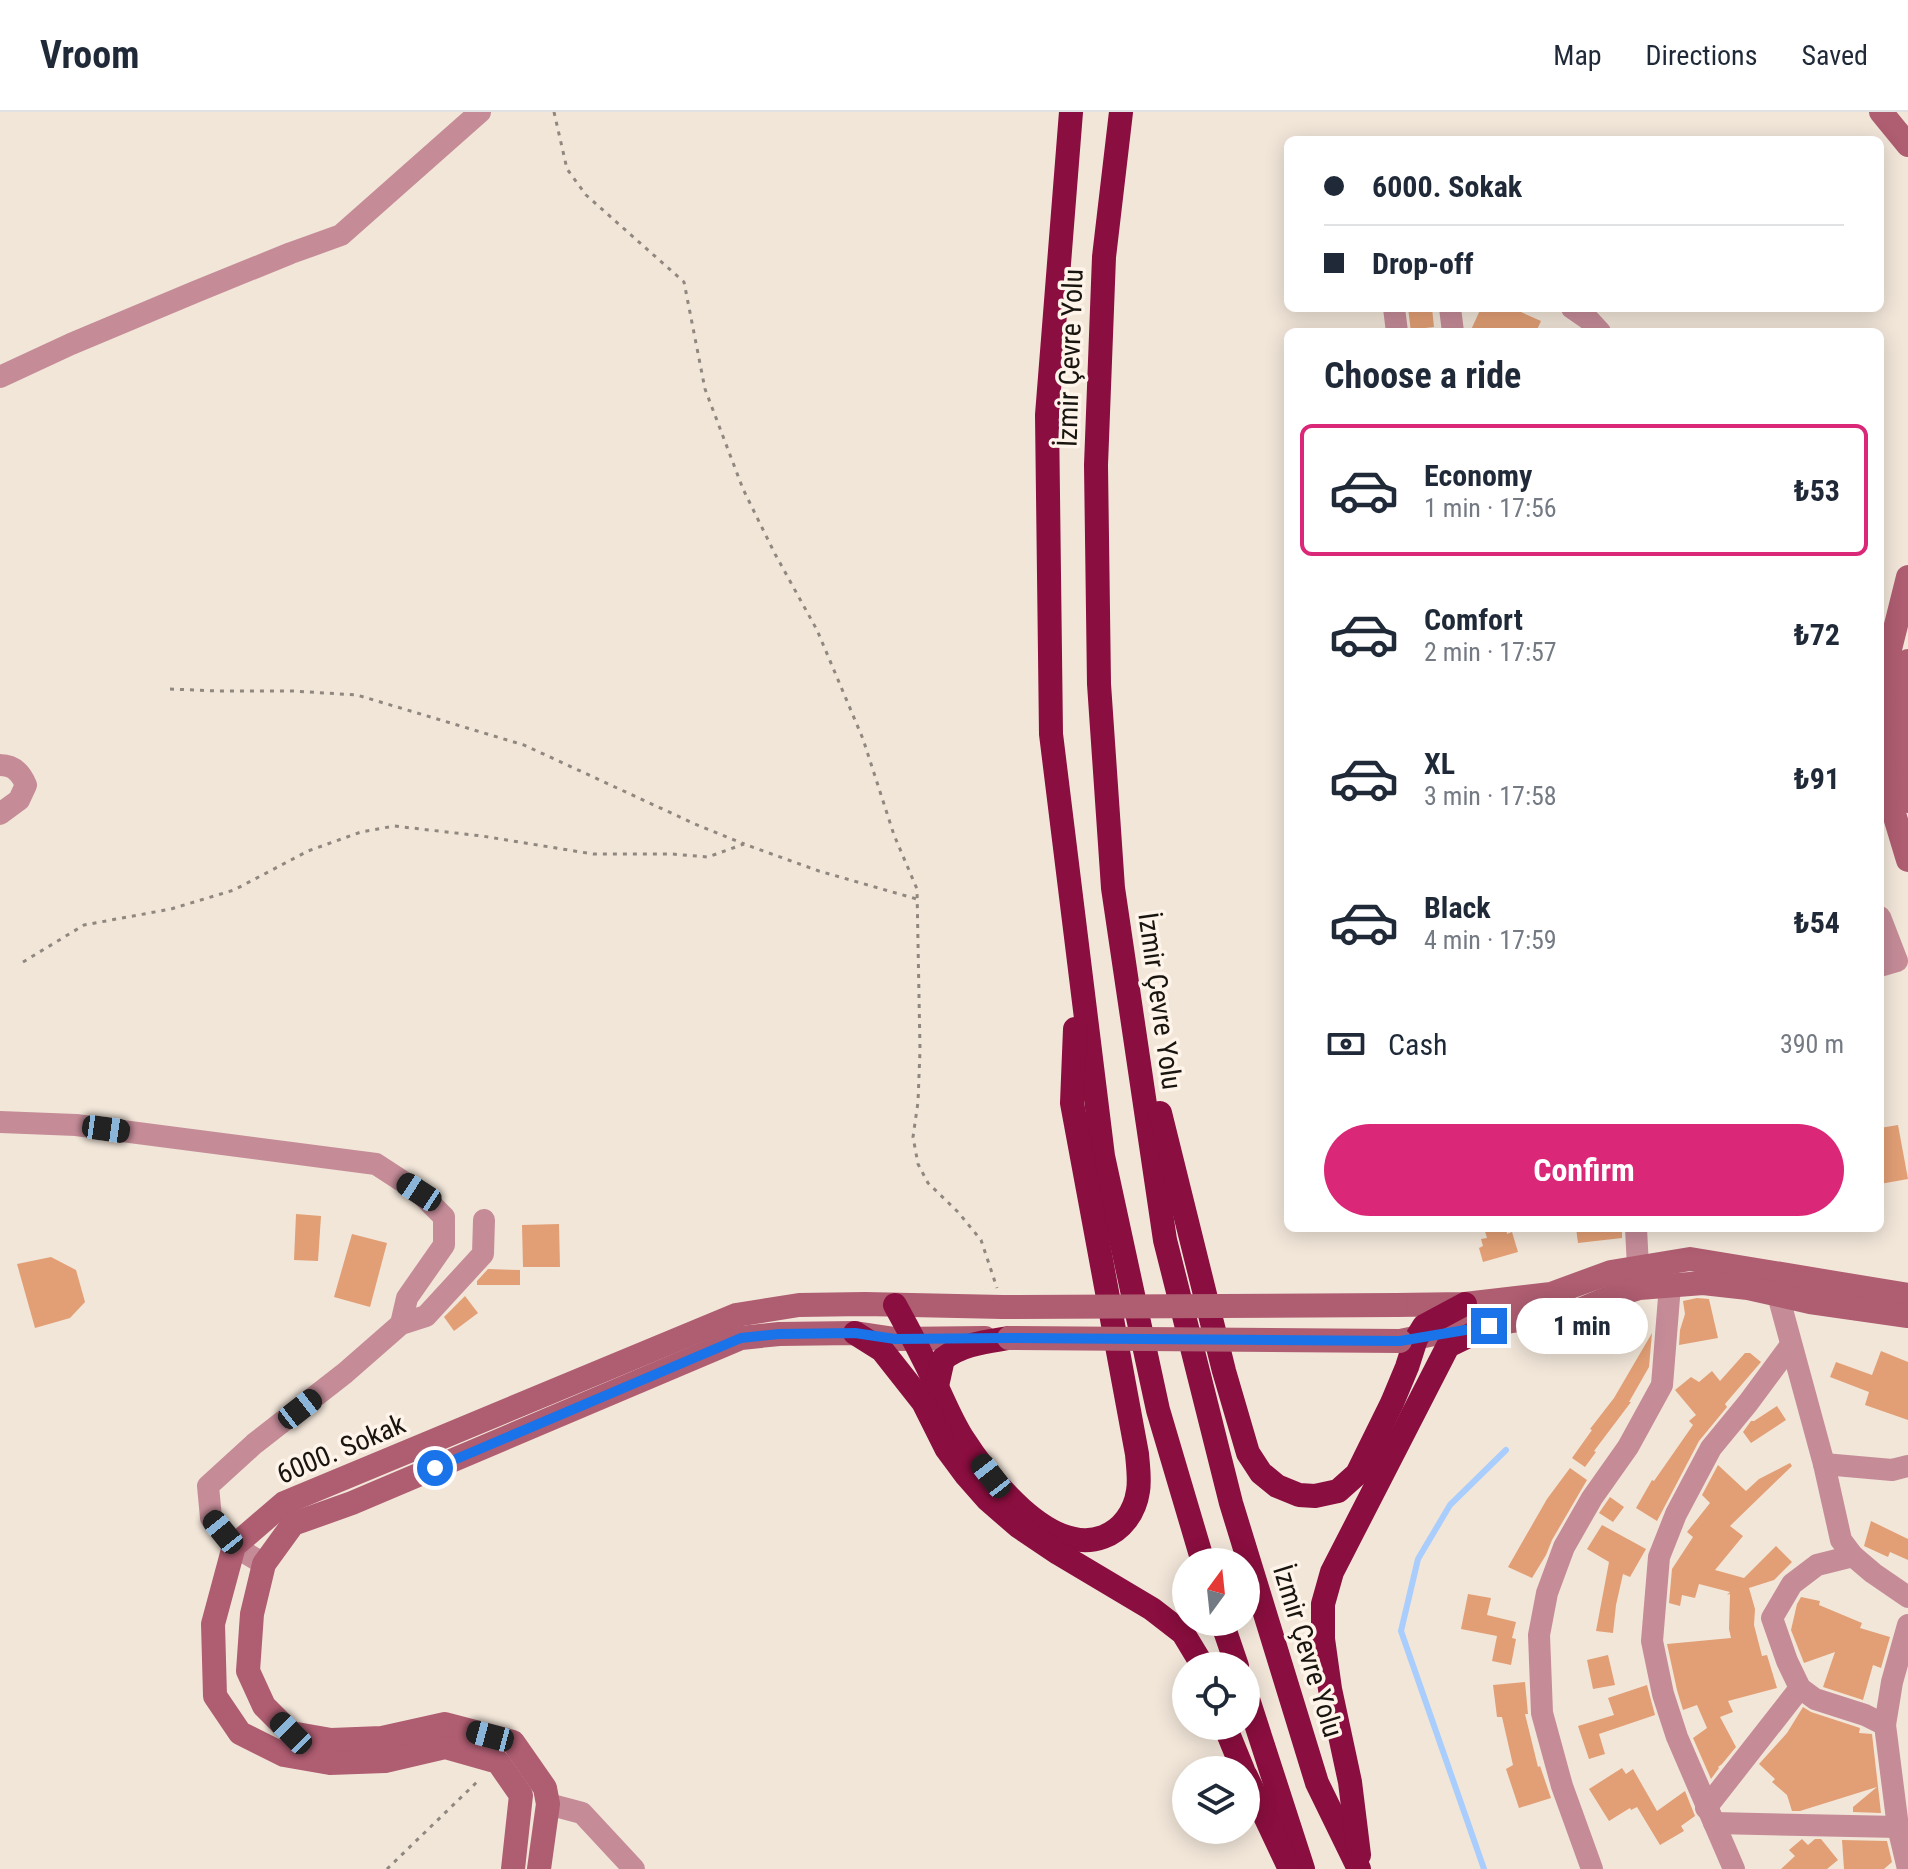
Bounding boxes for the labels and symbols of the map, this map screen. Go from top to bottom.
street label: İzmir Çevre Yolu [1050,268,1090,448]
street label: İzmir Çevre Yolu [1131,910,1189,1092]
car [81,1114,131,1144]
car [392,1169,446,1215]
callout: 1 min [1517,1298,1649,1354]
route end [1471,1308,1507,1344]
car [274,1385,326,1433]
street label: 6000. Sokak [272,1407,411,1491]
route start [417,1450,453,1486]
car [967,1450,1015,1502]
car [199,1506,247,1558]
north arrow [1172,1548,1260,1636]
street label: İzmir Çevre Yolu [1266,1561,1350,1741]
car [266,1708,316,1758]
car [464,1718,516,1754]

